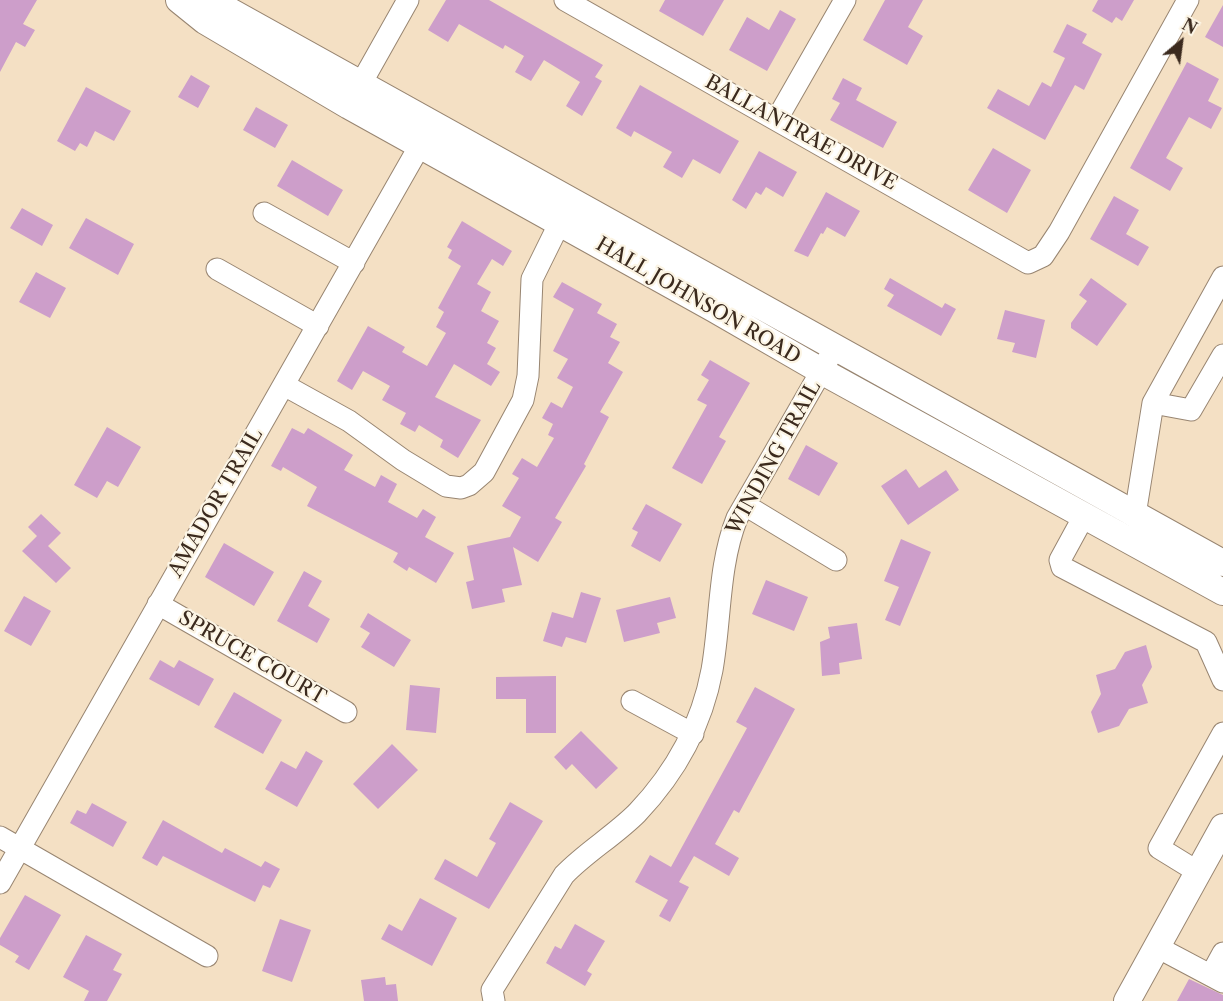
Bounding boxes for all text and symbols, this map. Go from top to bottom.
north arrow [1151,12,1211,72]
text: N [1179,14,1201,38]
street label: BALLANTRAE DRIVE [701,70,901,196]
street label: HALL JOHNSON ROAD [591,233,805,369]
street label: WINDING TRAIL [722,377,826,539]
street label: AMADOR TRAIL [164,424,268,582]
street label: SPRUCE COURT [174,606,330,710]

